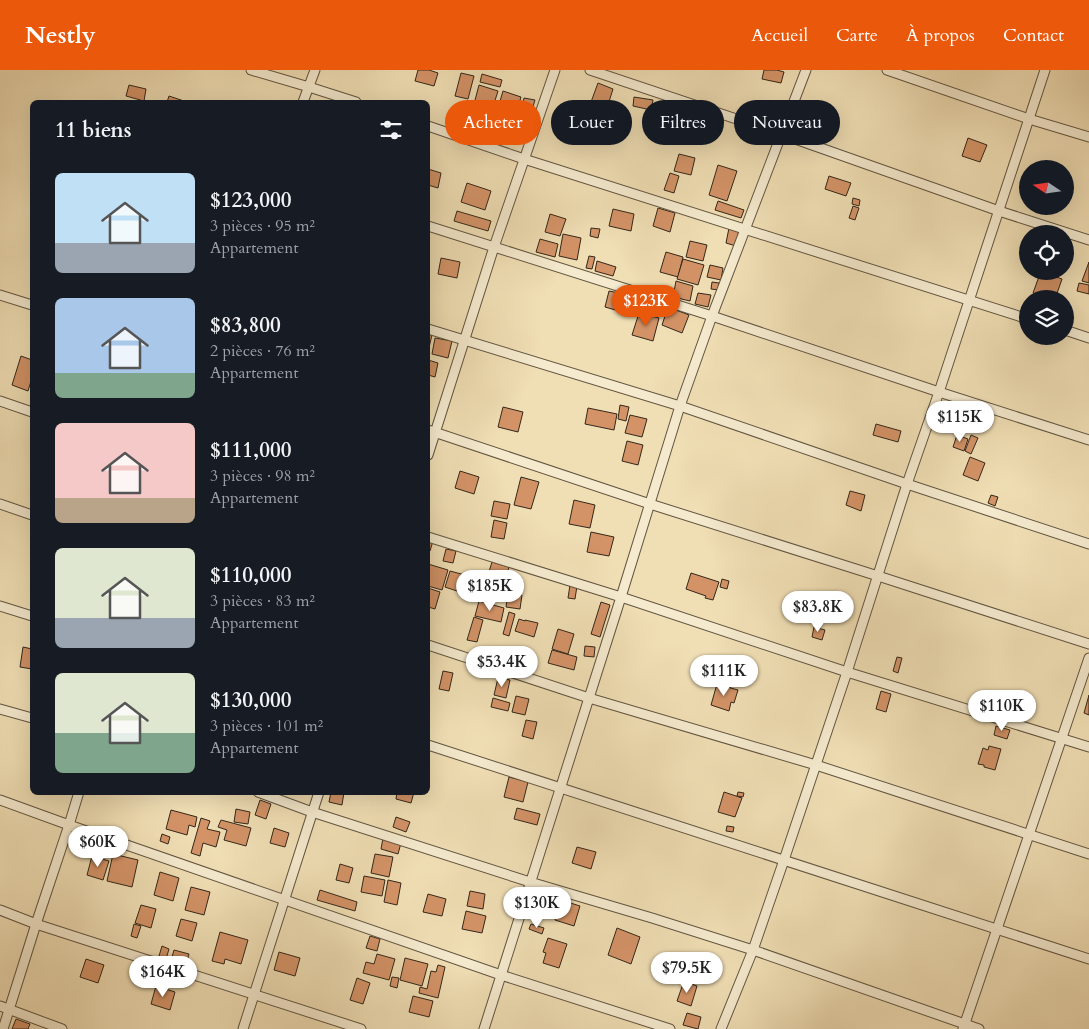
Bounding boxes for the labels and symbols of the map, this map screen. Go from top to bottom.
north arrow [1019,160,1074,215]
pin: $123K [611,284,681,327]
pin: $115K [925,400,995,443]
pin: $185K [455,570,525,612]
pin: $83.8K [777,590,859,633]
pin: $53.4K [461,646,543,688]
pin: $111K [689,654,759,697]
pin: $110K [967,690,1037,732]
pin: $60K [68,826,128,868]
pin: $130K [502,886,572,929]
pin: $79.5K [646,952,728,994]
pin: $164K [128,956,198,998]

